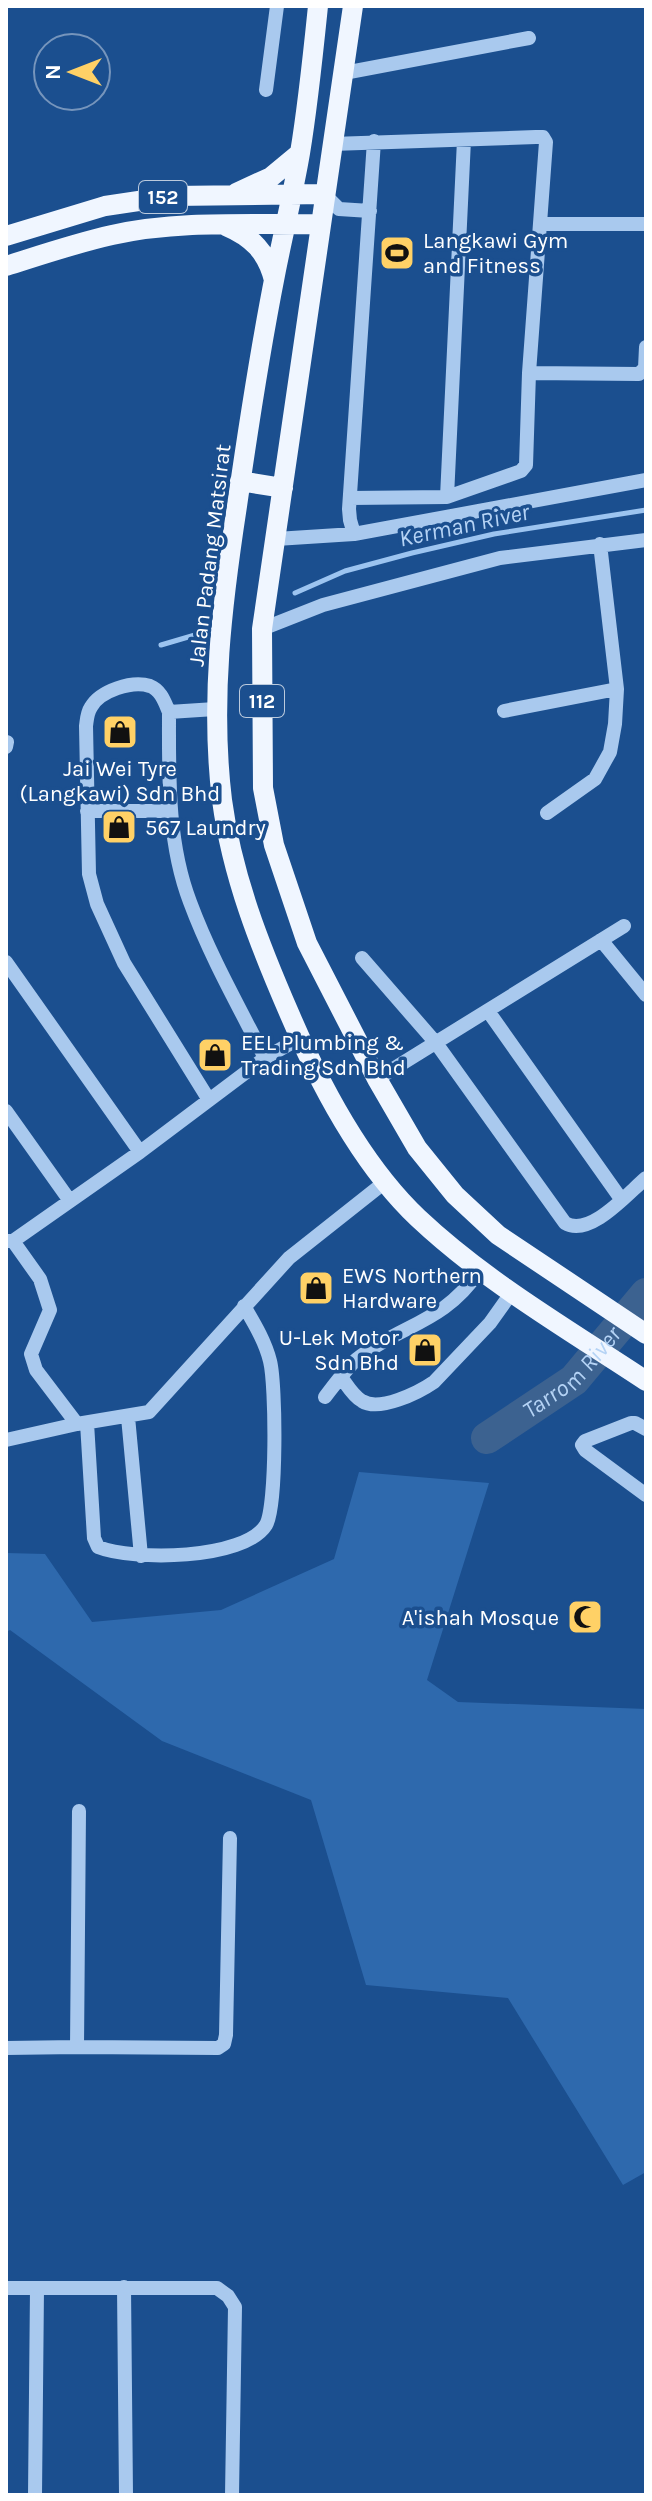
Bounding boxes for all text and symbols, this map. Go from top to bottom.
north arrow [32,32,112,112]
text: N [40,64,66,80]
road number: 152 [139,181,187,213]
place label: Langkawi Gym and Fitness [423,228,568,279]
sports icon: Langkawi Gym and Fitness [378,234,416,272]
street label: Jalan Padang Matsirat [183,443,237,668]
water label: Kerman River [396,497,533,553]
road number: 112 [240,685,284,717]
shop icon: Jai Wei Tyre (Langkawi) Sdn Bhd [101,713,139,751]
place label: Jai Wei Tyre (Langkawi) Sdn Bhd [20,756,220,807]
shop icon: 567 Laundry [100,808,138,846]
place label: 567 Laundry [145,815,266,841]
place label: EEL Plumbing & Trading Sdn Bhd [241,1030,406,1081]
shop icon: EEL Plumbing & Trading Sdn Bhd [196,1036,234,1074]
place label: EWS Northern Hardware [342,1263,482,1314]
shop icon: EWS Northern Hardware [297,1269,335,1307]
water label: Tarrom River [517,1320,627,1424]
place label: U-Lek Motor Sdn Bhd [279,1325,399,1376]
shop icon: U-Lek Motor Sdn Bhd [406,1331,444,1369]
mosque icon: A'ishah Mosque [566,1598,604,1636]
place label: A'ishah Mosque [402,1605,559,1631]

